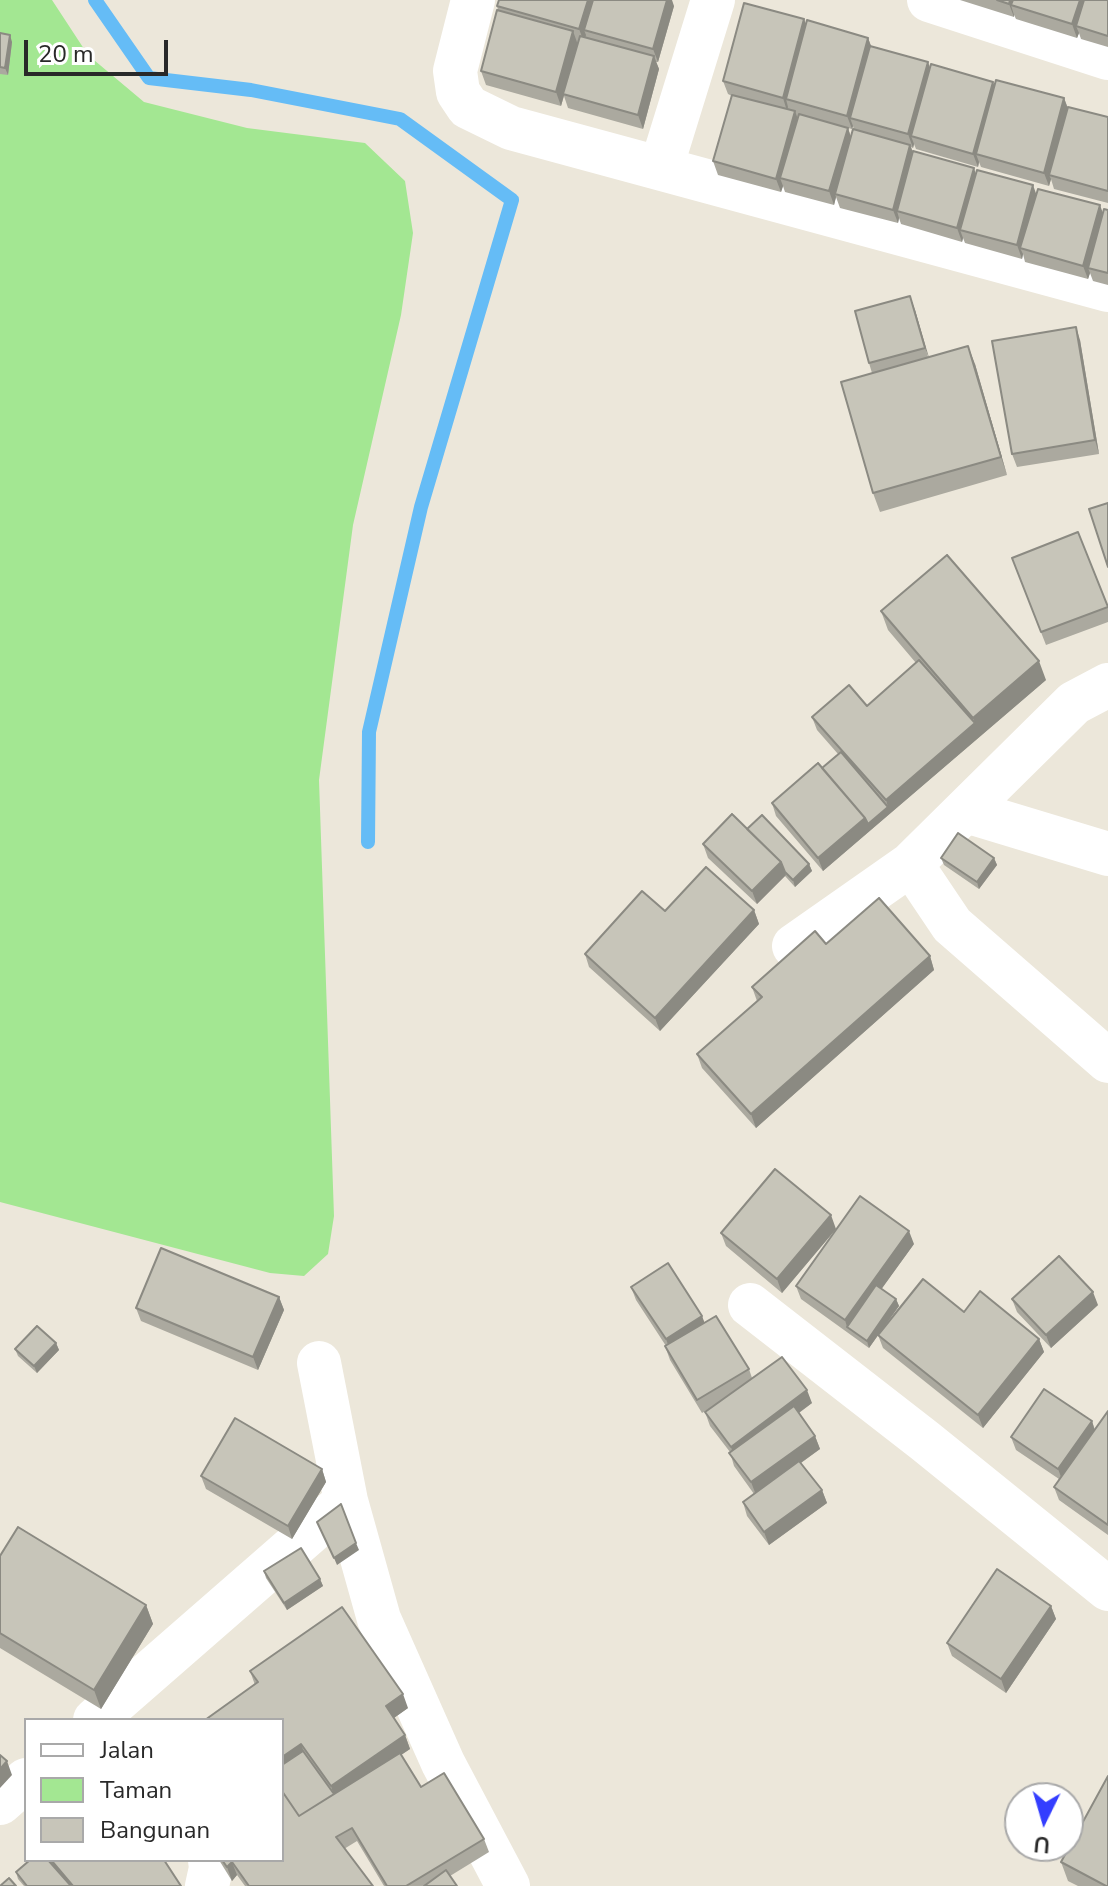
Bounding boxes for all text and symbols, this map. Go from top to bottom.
scale bar [28,24,172,74]
text: 20 m [38,38,94,70]
legend [24,1718,284,1862]
text: Jalan [100,1734,154,1766]
text: Taman [100,1774,172,1806]
north arrow [1004,1782,1084,1862]
text: Bangunan [100,1814,210,1846]
text: U [1033,1828,1051,1860]

